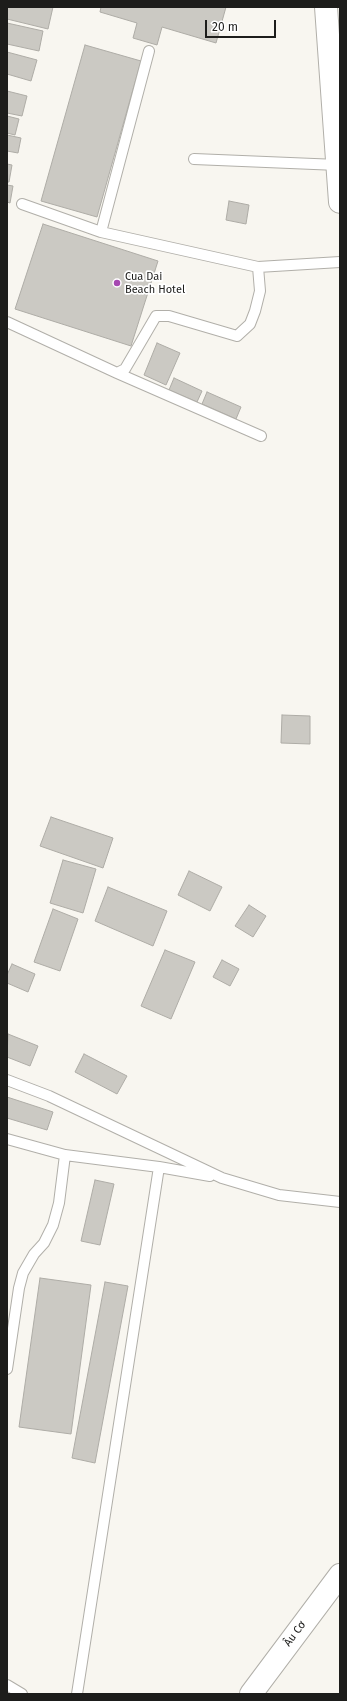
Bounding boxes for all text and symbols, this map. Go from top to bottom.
scale bar [207,12,278,38]
text: 20 m [212,20,238,34]
place label: Cua Dai Beach Hotel [125,270,185,296]
marker: Cua Dai Beach Hotel [112,278,122,288]
street label: Âu Cơ [281,1619,309,1649]

